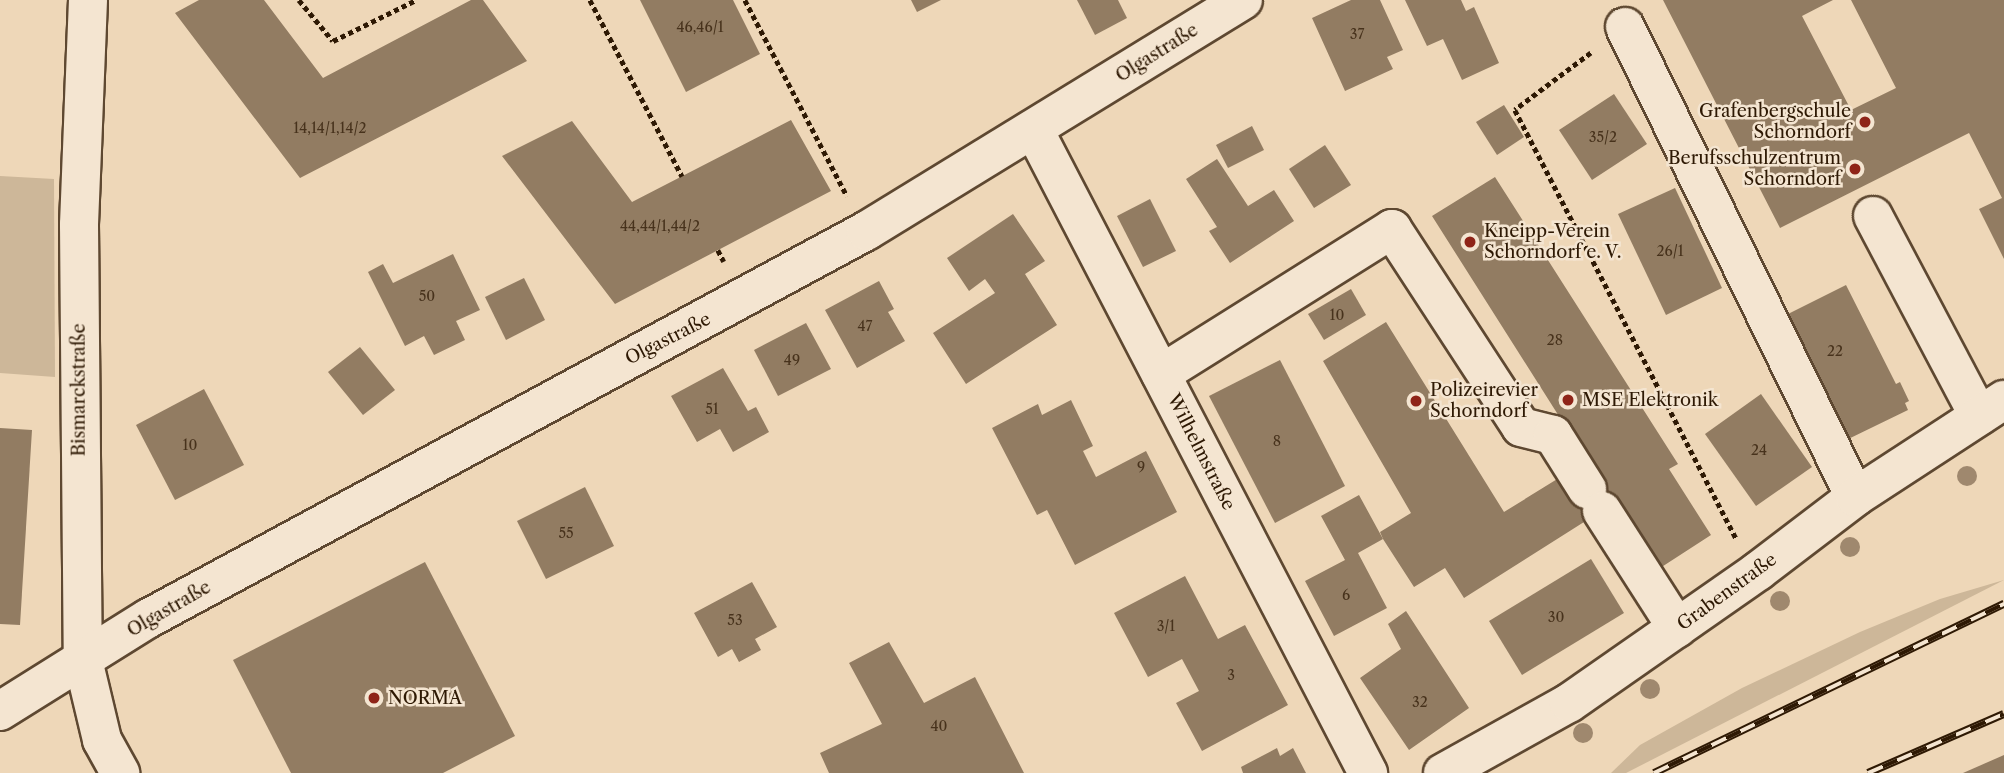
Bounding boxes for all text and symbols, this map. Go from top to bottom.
house number: 46,46/1 [676,19,724,35]
street label: Olgastraße [1112,19,1202,87]
house number: 37 [1350,26,1364,42]
place label: Grafenbergschule Schorndorf [1699,101,1851,144]
marker: Grafenbergschule Schorndorf [1857,114,1873,130]
house number: 14,14/1,14/2 [293,120,367,136]
house number: 35/2 [1589,129,1617,145]
place label: Berufsschulzentrum Schorndorf [1668,148,1841,190]
marker: Berufsschulzentrum Schorndorf [1847,161,1863,177]
house number: 44,44/1,44/2 [620,218,700,234]
place label: Kneipp-Verein Schorndorf e. V. [1484,221,1622,264]
marker: Kneipp-Verein Schorndorf e. V. [1462,234,1478,250]
house number: 26/1 [1656,243,1684,259]
house number: 50 [419,288,435,304]
house number: 10 [1330,307,1344,323]
street label: Olgastraße [622,308,714,370]
house number: 47 [858,318,872,334]
street label: Bismarckstraße [68,324,90,456]
house number: 28 [1547,332,1563,348]
house number: 22 [1827,343,1843,359]
house number: 49 [784,352,800,368]
place label: Polizeirevier Schorndorf [1430,380,1538,422]
place label: MSE Elektronik [1582,389,1718,411]
street label: Wilhelmstraße [1162,390,1240,514]
marker: MSE Elektronik [1560,392,1576,408]
marker: Polizeirevier Schorndorf [1408,393,1424,409]
house number: 51 [705,401,719,417]
house number: 8 [1273,433,1281,449]
house number: 10 [183,437,197,453]
house number: 24 [1751,442,1767,458]
house number: 9 [1137,459,1145,475]
house number: 55 [558,525,574,541]
street label: Grabenstraße [1673,549,1781,635]
street label: Olgastraße [123,576,215,642]
house number: 6 [1342,587,1350,603]
house number: 30 [1548,609,1564,625]
house number: 53 [727,612,743,628]
house number: 3/1 [1157,618,1175,634]
house number: 3 [1227,667,1235,683]
place label: NORMA [388,687,462,709]
marker: NORMA [366,690,382,706]
house number: 32 [1412,694,1428,710]
house number: 40 [931,718,947,734]

